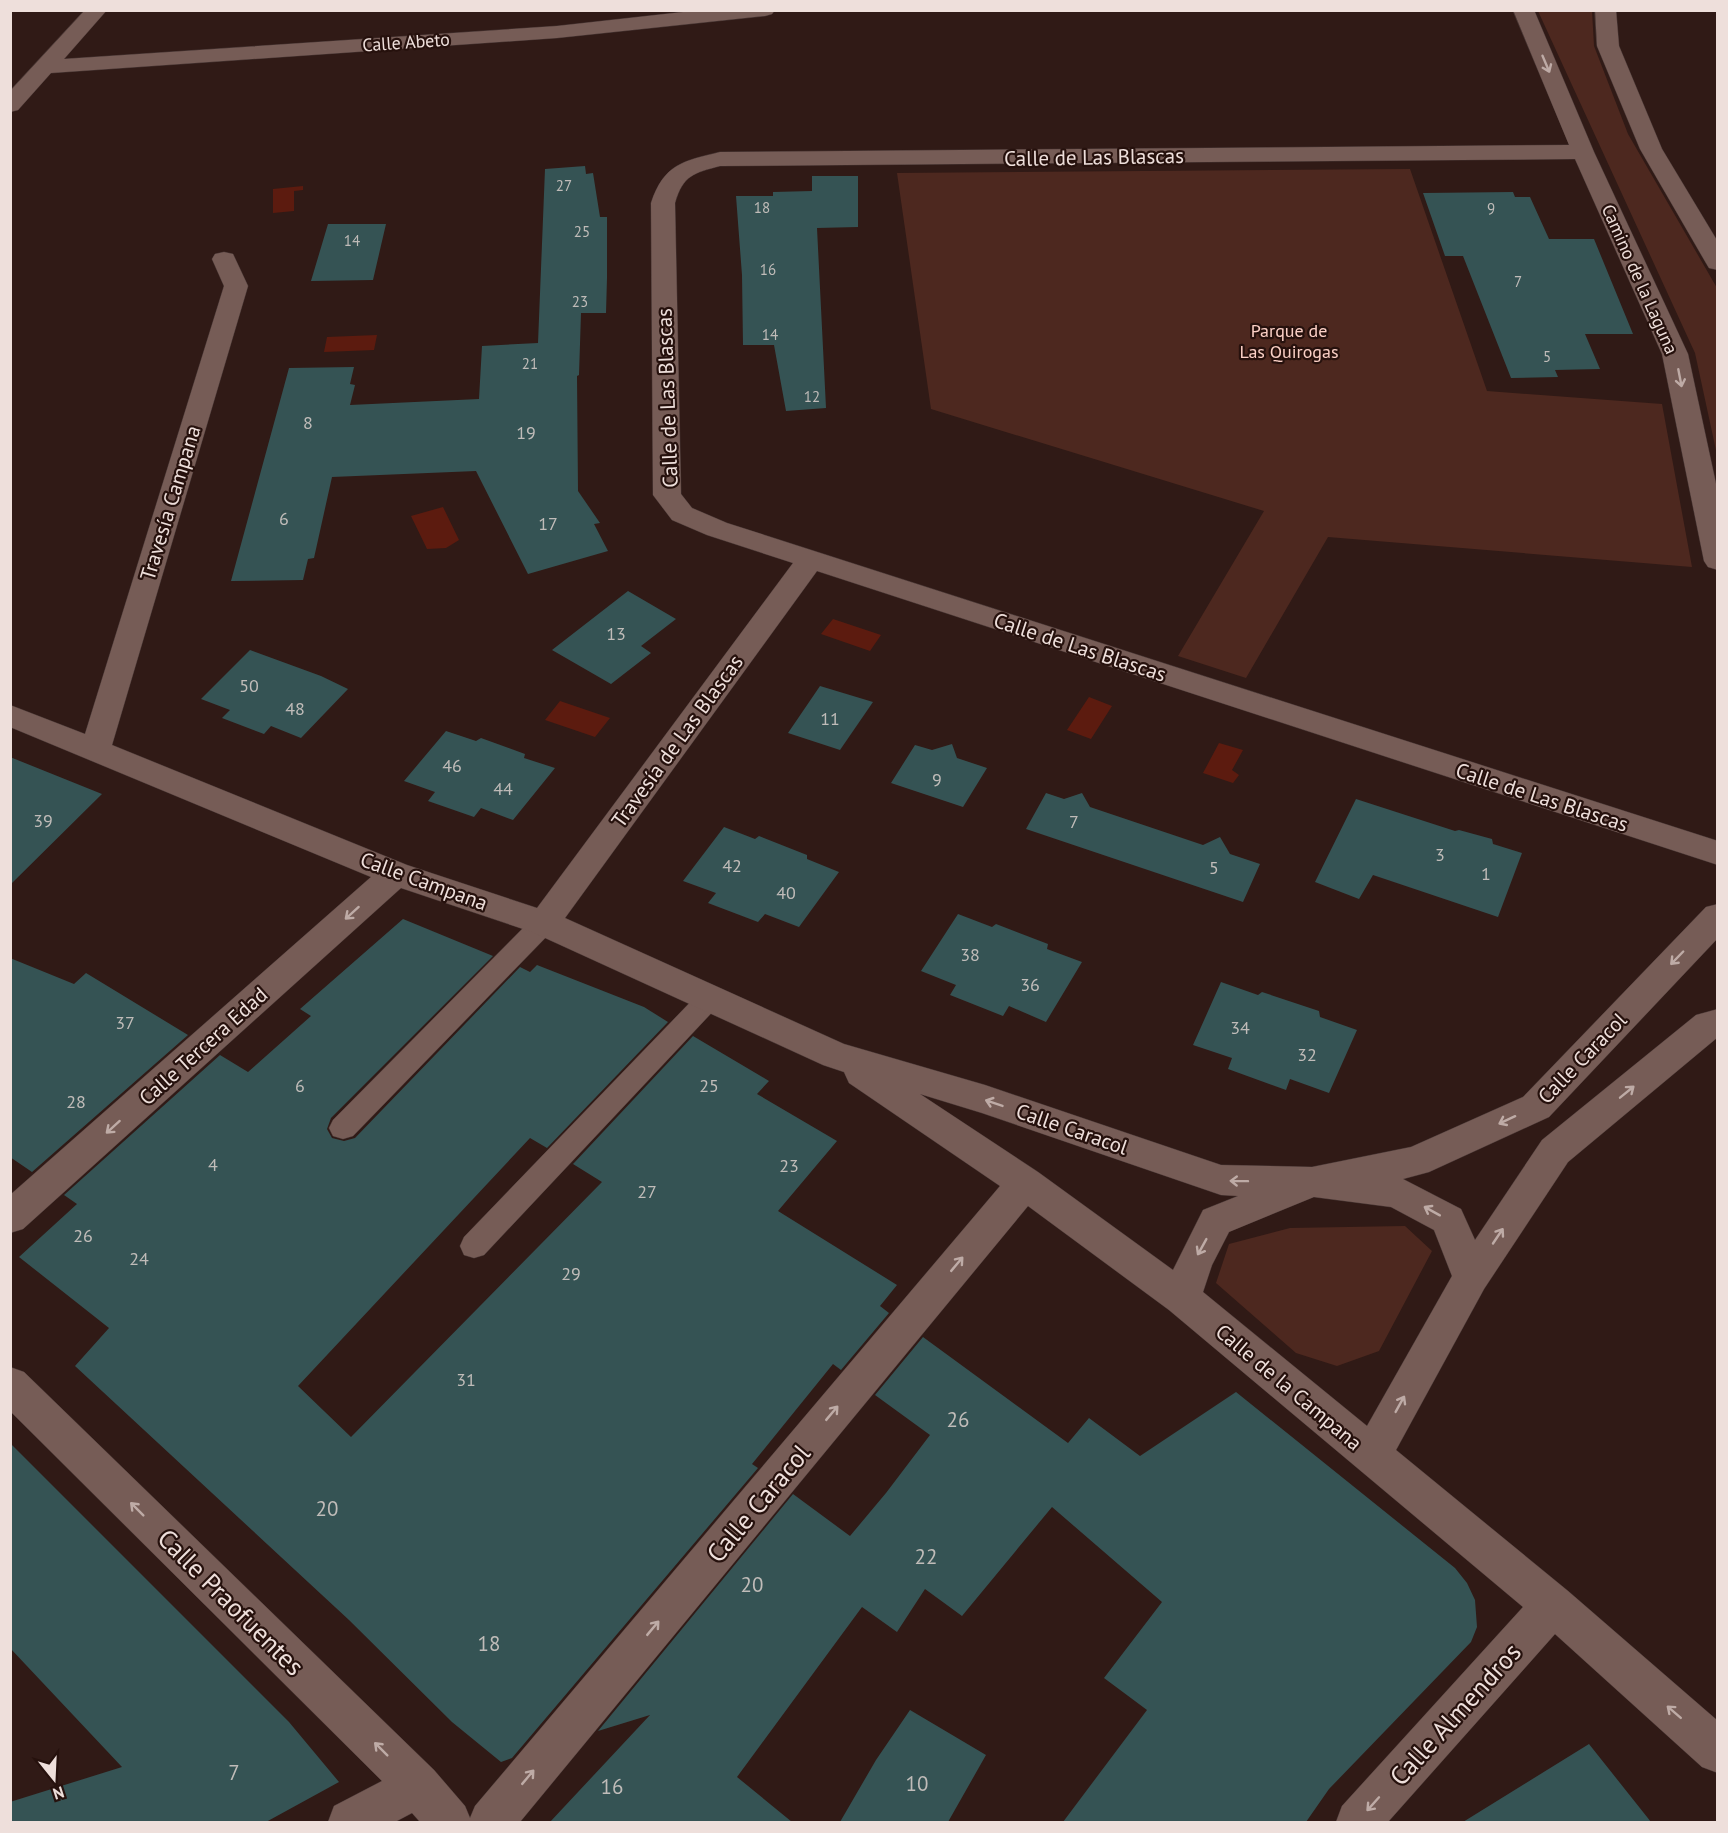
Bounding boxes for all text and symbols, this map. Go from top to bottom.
street label: Calle Abeto [361,27,451,57]
one-way arrow [1541,55,1552,73]
street label: Calle de Las Blascas [1004,142,1184,172]
house number: 27 [556,176,572,195]
house number: 18 [754,198,770,217]
house number: 9 [1487,199,1495,218]
street label: Camino de la Laguna [1597,201,1683,357]
house number: 25 [574,222,590,241]
house number: 14 [344,231,360,250]
house number: 16 [760,260,776,279]
house number: 7 [1514,272,1522,291]
house number: 23 [572,292,588,311]
street label: Calle de Las Blascas [650,308,684,488]
park label: Parque de Las Quirogas [1239,319,1339,363]
house number: 14 [762,325,778,344]
house number: 5 [1543,347,1551,366]
house number: 21 [522,354,538,373]
one-way arrow [1675,368,1686,387]
house number: 12 [804,387,820,406]
house number: 8 [303,411,313,434]
house number: 19 [516,421,536,444]
street label: Travesía Campana [134,422,206,584]
house number: 6 [279,507,289,530]
house number: 17 [538,512,558,535]
street label: Calle de Las Blascas [990,606,1170,688]
house number: 13 [606,622,626,645]
street label: Travesía de Las Blascas [605,649,749,833]
house number: 50 [239,674,259,697]
house number: 48 [285,697,305,720]
house number: 11 [820,707,840,730]
house number: 46 [442,754,462,777]
street label: Calle de Las Blascas [1452,756,1632,838]
house number: 9 [932,768,942,791]
house number: 44 [493,777,513,800]
house number: 39 [33,809,53,832]
house number: 7 [1069,810,1079,833]
house number: 3 [1435,843,1445,866]
street label: Calle Campana [357,846,491,916]
house number: 42 [722,854,742,877]
house number: 5 [1209,856,1219,879]
house number: 1 [1481,862,1491,885]
house number: 40 [776,881,796,904]
one-way arrow [345,906,360,920]
house number: 38 [960,943,980,966]
one-way arrow [1670,950,1684,965]
house number: 36 [1020,973,1040,996]
street label: Calle Tercera Edad [133,981,273,1111]
street label: Calle Caracol [1532,1007,1632,1109]
house number: 37 [115,1011,135,1034]
house number: 34 [1230,1016,1250,1039]
house number: 32 [1297,1043,1317,1066]
house number: 6 [295,1074,305,1097]
house number: 25 [699,1074,719,1097]
one-way arrow [1619,1086,1635,1099]
house number: 28 [66,1090,86,1113]
one-way arrow [985,1096,1004,1107]
street label: Calle Caracol [1012,1097,1132,1161]
one-way arrow [1498,1115,1517,1126]
one-way arrow [106,1120,121,1134]
house number: 4 [208,1153,218,1176]
house number: 23 [779,1154,799,1177]
one-way arrow [1229,1175,1249,1187]
house number: 27 [637,1180,657,1203]
one-way arrow [1424,1205,1441,1217]
house number: 26 [73,1224,93,1247]
one-way arrow [1493,1228,1505,1245]
one-way arrow [1196,1237,1207,1255]
house number: 24 [129,1247,149,1270]
one-way arrow [950,1257,964,1272]
house number: 29 [561,1262,581,1285]
street label: Calle de la Campana [1210,1318,1368,1456]
house number: 31 [456,1368,476,1391]
one-way arrow [1394,1396,1406,1413]
one-way arrow [825,1406,839,1421]
house number: 26 [947,1406,969,1433]
street label: Calle Caracol [699,1437,817,1569]
house number: 20 [316,1495,338,1522]
one-way arrow [130,1501,145,1516]
street label: Calle Praofuentes [151,1522,311,1682]
house number: 22 [915,1543,937,1570]
house number: 20 [741,1571,763,1598]
one-way arrow [646,1621,660,1636]
house number: 18 [478,1630,500,1657]
street label: Calle Almendros [1382,1636,1528,1792]
one-way arrow [1667,1705,1682,1719]
one-way arrow [373,1742,388,1756]
north arrow [24,1749,84,1809]
house number: 7 [228,1759,240,1786]
one-way arrow [522,1770,535,1786]
house number: 10 [906,1770,928,1797]
house number: 16 [601,1773,623,1800]
text: N [51,1782,67,1804]
one-way arrow [1366,1796,1380,1811]

